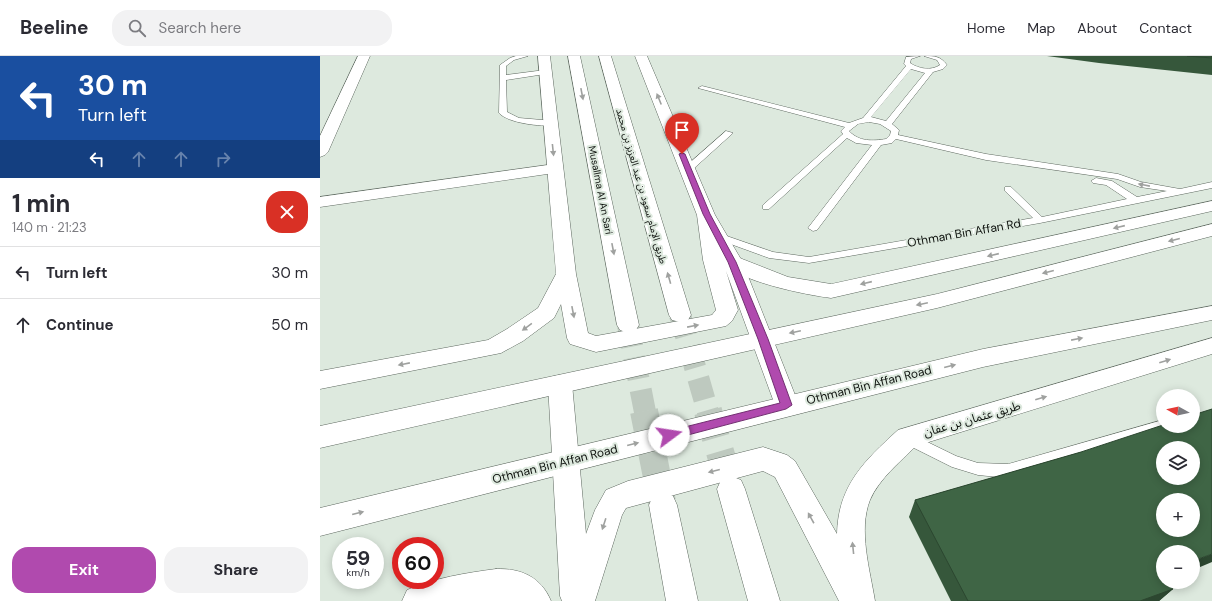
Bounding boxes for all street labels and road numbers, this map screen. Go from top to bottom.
street label: طريق الإمام سعود بن عبد العزيز بن محمد [611,107,670,266]
street label: Musallma Al An Sari [586,145,615,236]
street label: Othman Bin Affan Rd [906,215,1022,251]
street label: Othman Bin Affan Road [805,362,933,408]
street label: طريق عثمان بن عفان [922,397,1022,441]
street label: Othman Bin Affan Road [491,441,619,487]

